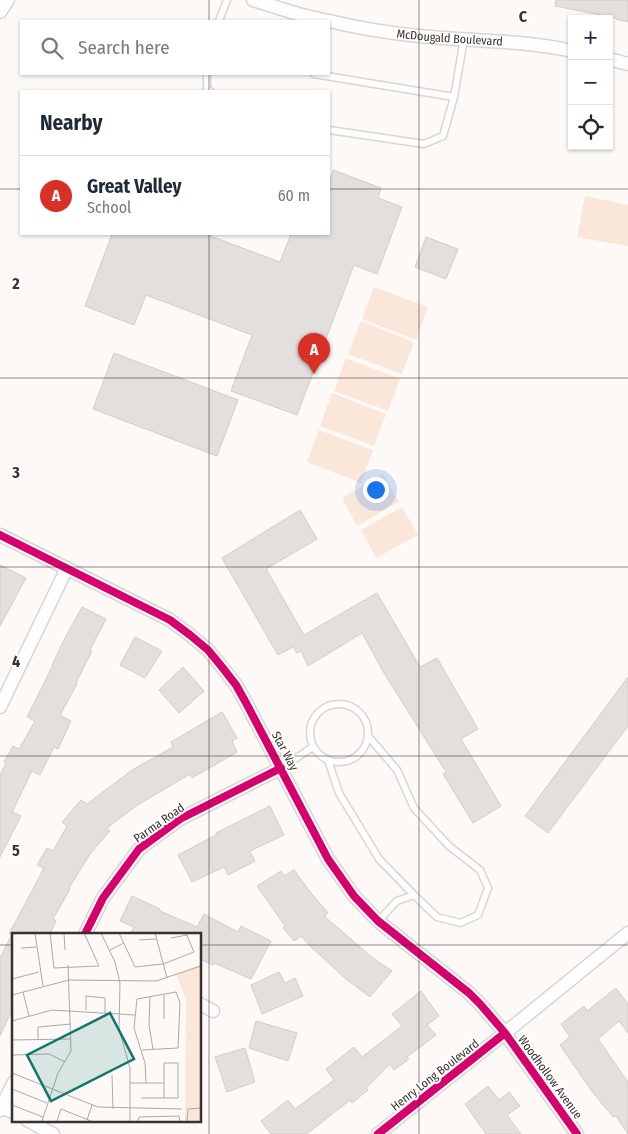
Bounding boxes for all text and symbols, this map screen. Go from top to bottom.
text: C [519,7,528,26]
map controls [568,15,613,150]
button: + [568,15,613,60]
search box [20,20,330,75]
street label: McDougald Boulevard [396,26,503,49]
icon: search [38,34,66,62]
text: Search here [78,36,170,59]
button: − [568,60,613,105]
button: locate [568,105,613,150]
text: Nearby [40,110,102,136]
text: Great Valley [87,175,181,198]
text: A [52,186,60,205]
text: 60 m [278,186,310,205]
text: School [87,198,131,217]
text: 2 [11,274,20,293]
pin: A [298,333,330,374]
text: 3 [11,463,20,482]
your location [363,477,389,503]
text: 4 [12,652,20,671]
street label: Star Way [269,729,301,774]
street label: Parma Road [131,800,187,846]
text: 5 [12,841,20,860]
inset map [12,933,201,1122]
street label: Woodhollow Avenue [515,1032,585,1122]
street label: Henry Long Boulevard [388,1036,482,1114]

